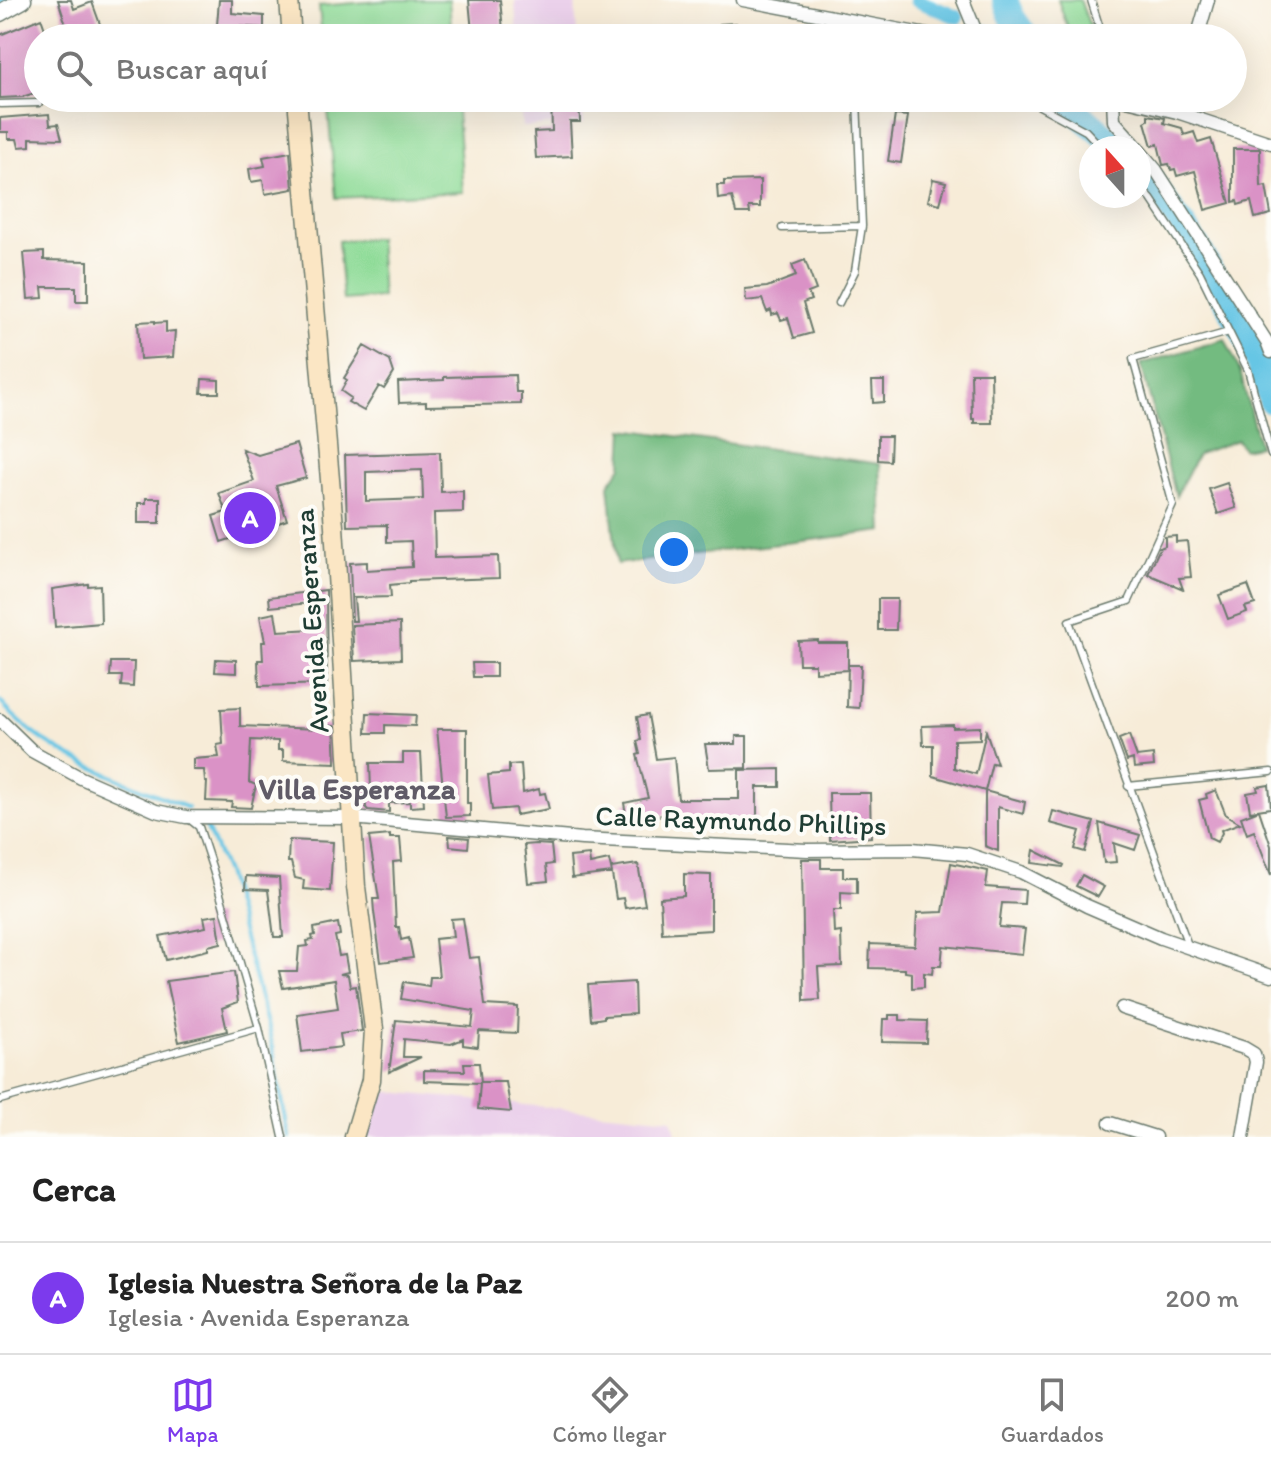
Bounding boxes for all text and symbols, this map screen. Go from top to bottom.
search box [24,24,1247,112]
icon: search [52,46,96,90]
text: Buscar aquí [116,50,268,87]
north arrow [1079,136,1151,208]
pin: A [224,488,276,548]
street label: Avenida Esperanza [286,507,336,734]
your location [654,532,694,572]
district label: Villa Esperanza [259,770,456,807]
street label: Calle Raymundo Phillips [595,798,887,842]
text: Cerca [32,1169,116,1210]
text: Iglesia Nuestra Señora de la Paz [108,1264,522,1301]
text: A [50,1282,66,1314]
text: 200 m [1166,1282,1239,1314]
text: Iglesia · Avenida Esperanza [108,1301,410,1333]
tab: Mapa [167,1373,218,1448]
tab: Cómo llegar [553,1373,666,1448]
tab: Guardados [1001,1373,1104,1448]

